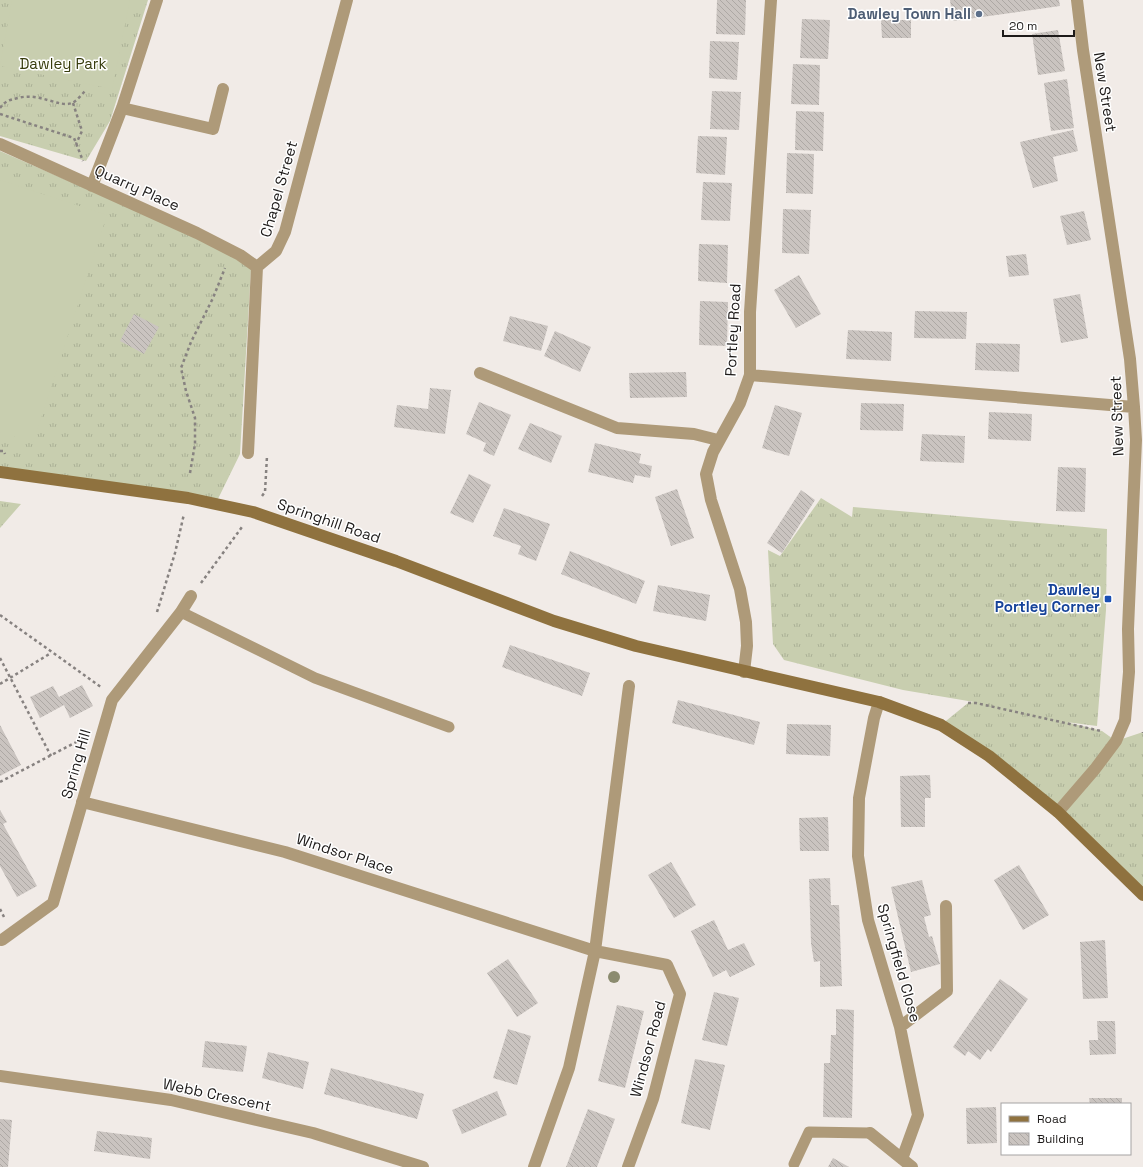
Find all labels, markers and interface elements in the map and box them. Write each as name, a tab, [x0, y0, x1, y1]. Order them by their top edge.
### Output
place label: Dawley Town Hall	[848, 4, 971, 23]
marker: Dawley Town Hall	[974, 9, 984, 19]
scale bar	[1003, 12, 1074, 38]
text: 20 m	[1009, 18, 1037, 34]
street label: New Street	[1090, 51, 1121, 133]
park label: Dawley Park	[19, 54, 107, 73]
street label: Chapel Street	[256, 138, 301, 239]
street label: Quarry Place	[92, 160, 183, 215]
street label: Portley Road	[721, 283, 744, 377]
street label: New Street	[1106, 375, 1127, 457]
street label: Springhill Road	[275, 494, 383, 547]
place label: Dawley Portley Corner	[995, 580, 1100, 616]
marker: Dawley Portley Corner	[1103, 594, 1113, 604]
street label: Spring Hill	[57, 727, 95, 801]
street label: Windsor Place	[294, 829, 396, 878]
street label: Springfield Close	[873, 901, 926, 1024]
street label: Windsor Road	[626, 999, 670, 1099]
street label: Webb Crescent	[161, 1074, 273, 1115]
legend	[1001, 1103, 1131, 1155]
text: Road	[1037, 1111, 1066, 1127]
text: Building	[1037, 1131, 1084, 1147]

